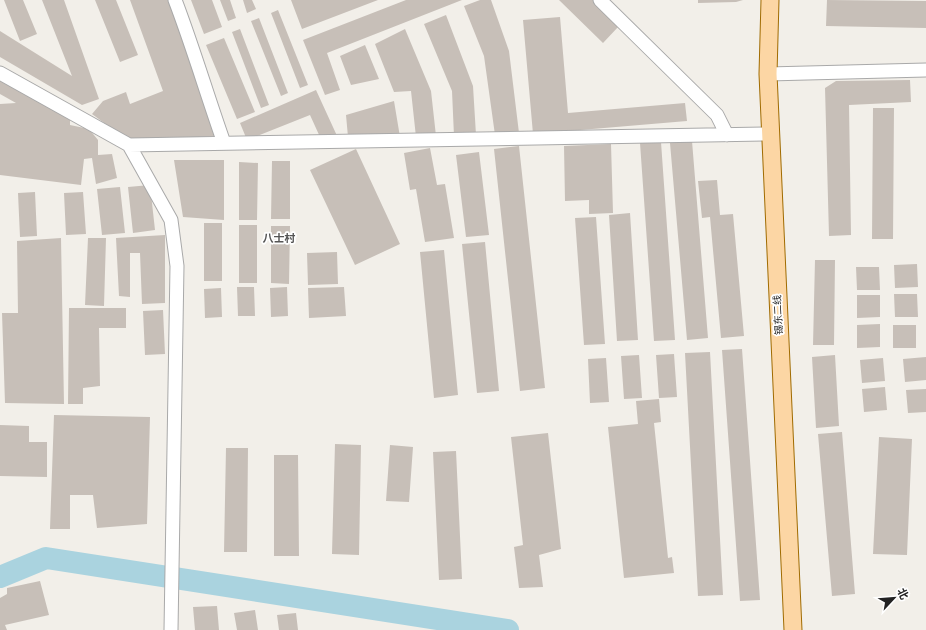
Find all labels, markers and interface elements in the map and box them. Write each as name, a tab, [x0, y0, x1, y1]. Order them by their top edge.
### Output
district label: 八士村	[263, 231, 296, 245]
street label: 锡东二线	[770, 295, 786, 335]
north arrow	[874, 578, 914, 618]
text: 北	[894, 586, 912, 602]

